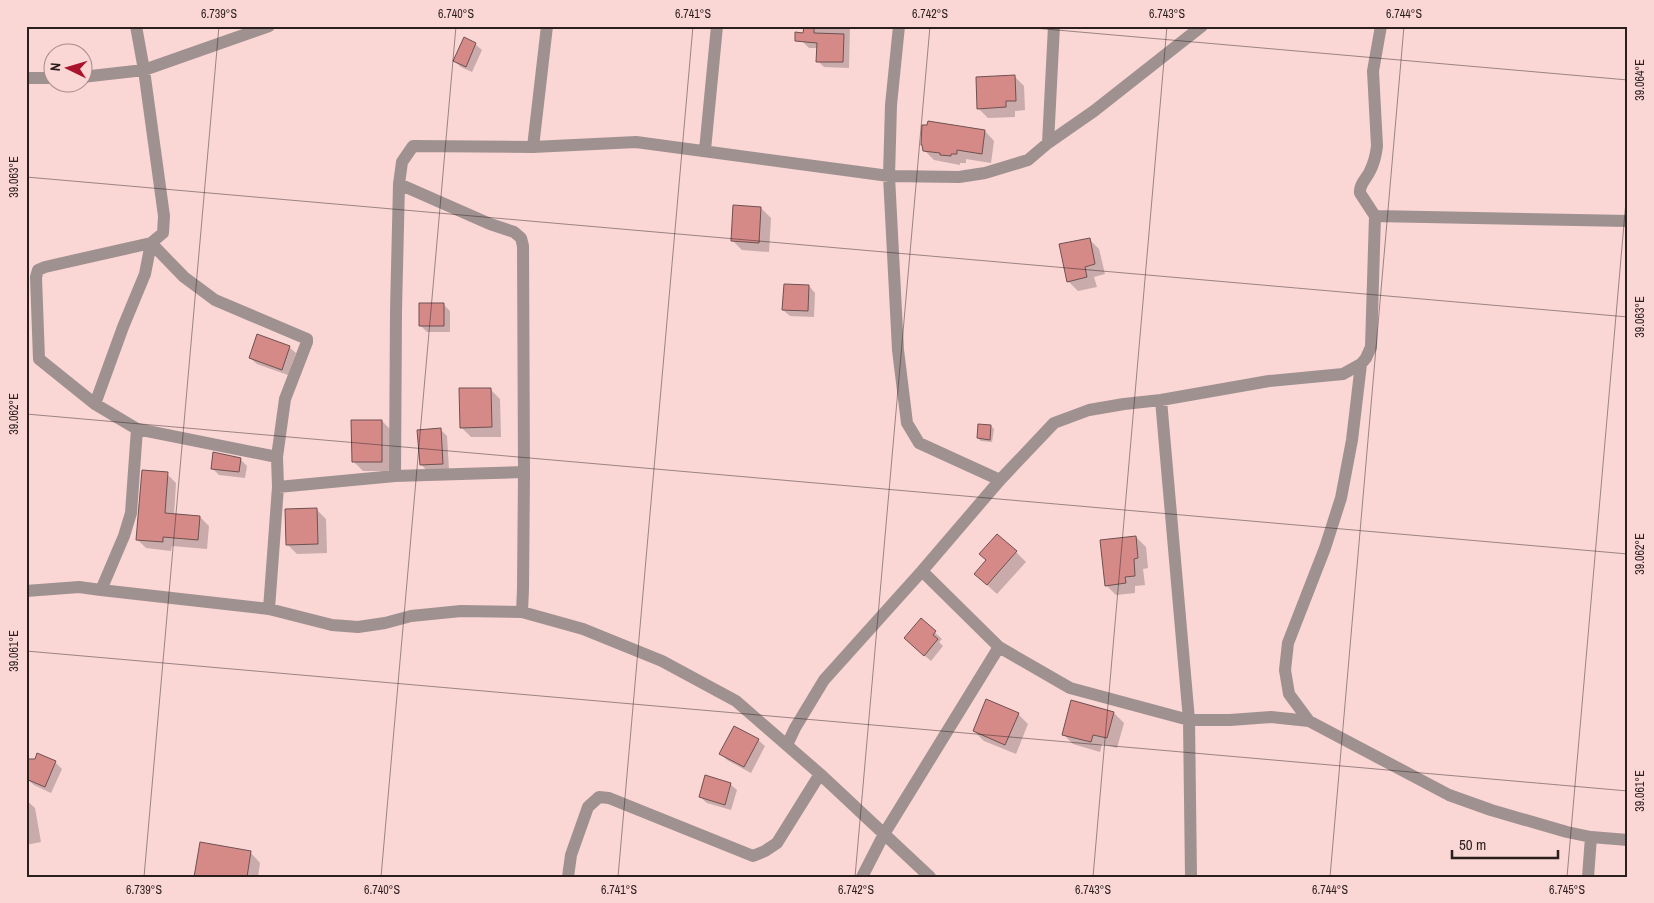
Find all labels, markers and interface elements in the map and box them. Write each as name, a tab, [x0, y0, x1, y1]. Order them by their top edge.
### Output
text: 6.739°S	[201, 6, 237, 22]
text: 6.740°S	[438, 6, 474, 22]
text: 6.741°S	[675, 6, 711, 22]
text: 6.742°S	[912, 6, 948, 22]
text: 6.743°S	[1149, 6, 1185, 22]
text: 6.744°S	[1386, 6, 1422, 22]
north arrow	[42, 42, 92, 92]
text: 39.064°E	[1632, 59, 1648, 101]
text: N	[46, 62, 64, 72]
text: 39.063°E	[6, 156, 22, 198]
text: 39.063°E	[1632, 296, 1648, 338]
text: 39.062°E	[6, 393, 22, 435]
text: 39.062°E	[1632, 533, 1648, 575]
text: 39.061°E	[6, 630, 22, 672]
text: 39.061°E	[1632, 770, 1648, 812]
scale bar	[1452, 828, 1558, 860]
text: 50 m	[1459, 834, 1486, 855]
text: 6.739°S	[126, 882, 162, 898]
text: 6.740°S	[364, 882, 400, 898]
text: 6.741°S	[601, 882, 637, 898]
text: 6.742°S	[838, 882, 874, 898]
text: 6.743°S	[1075, 882, 1111, 898]
text: 6.744°S	[1312, 882, 1348, 898]
text: 6.745°S	[1549, 882, 1585, 898]

